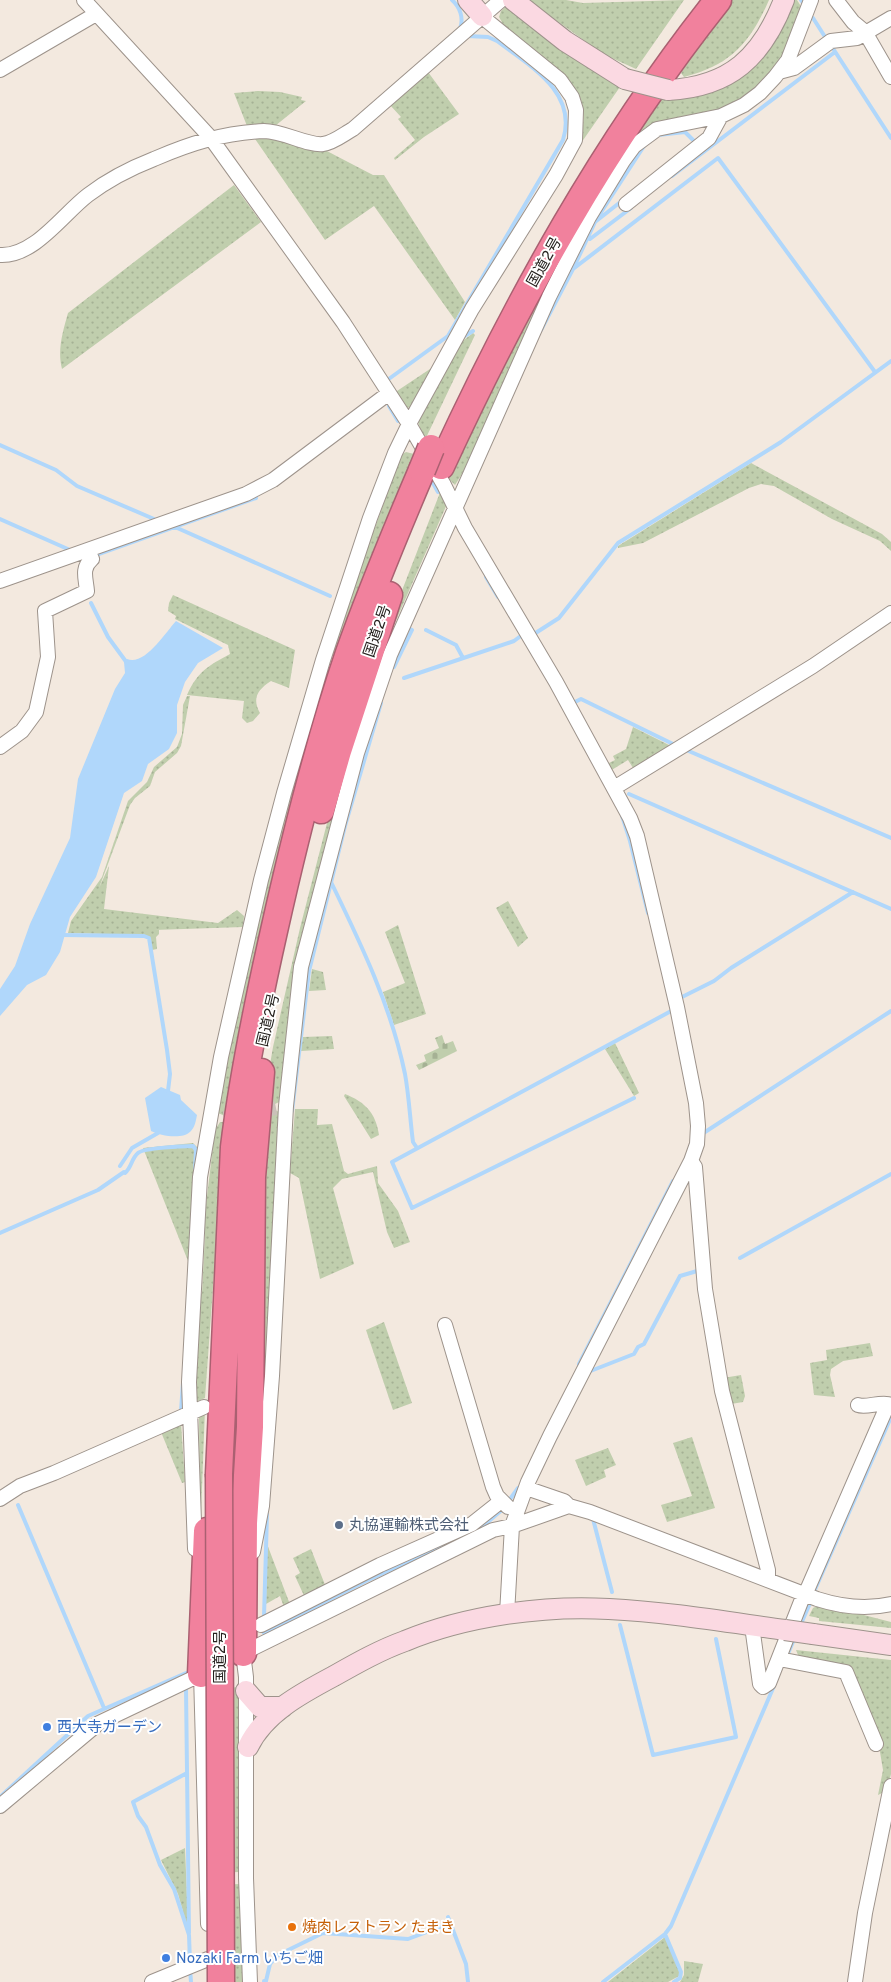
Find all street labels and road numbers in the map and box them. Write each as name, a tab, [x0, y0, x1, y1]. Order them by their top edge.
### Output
street label: 国道2号	[524, 234, 567, 291]
street label: 国道2号	[361, 603, 396, 660]
street label: 国道2号	[254, 992, 285, 1049]
street label: 国道2号	[212, 1630, 231, 1684]

